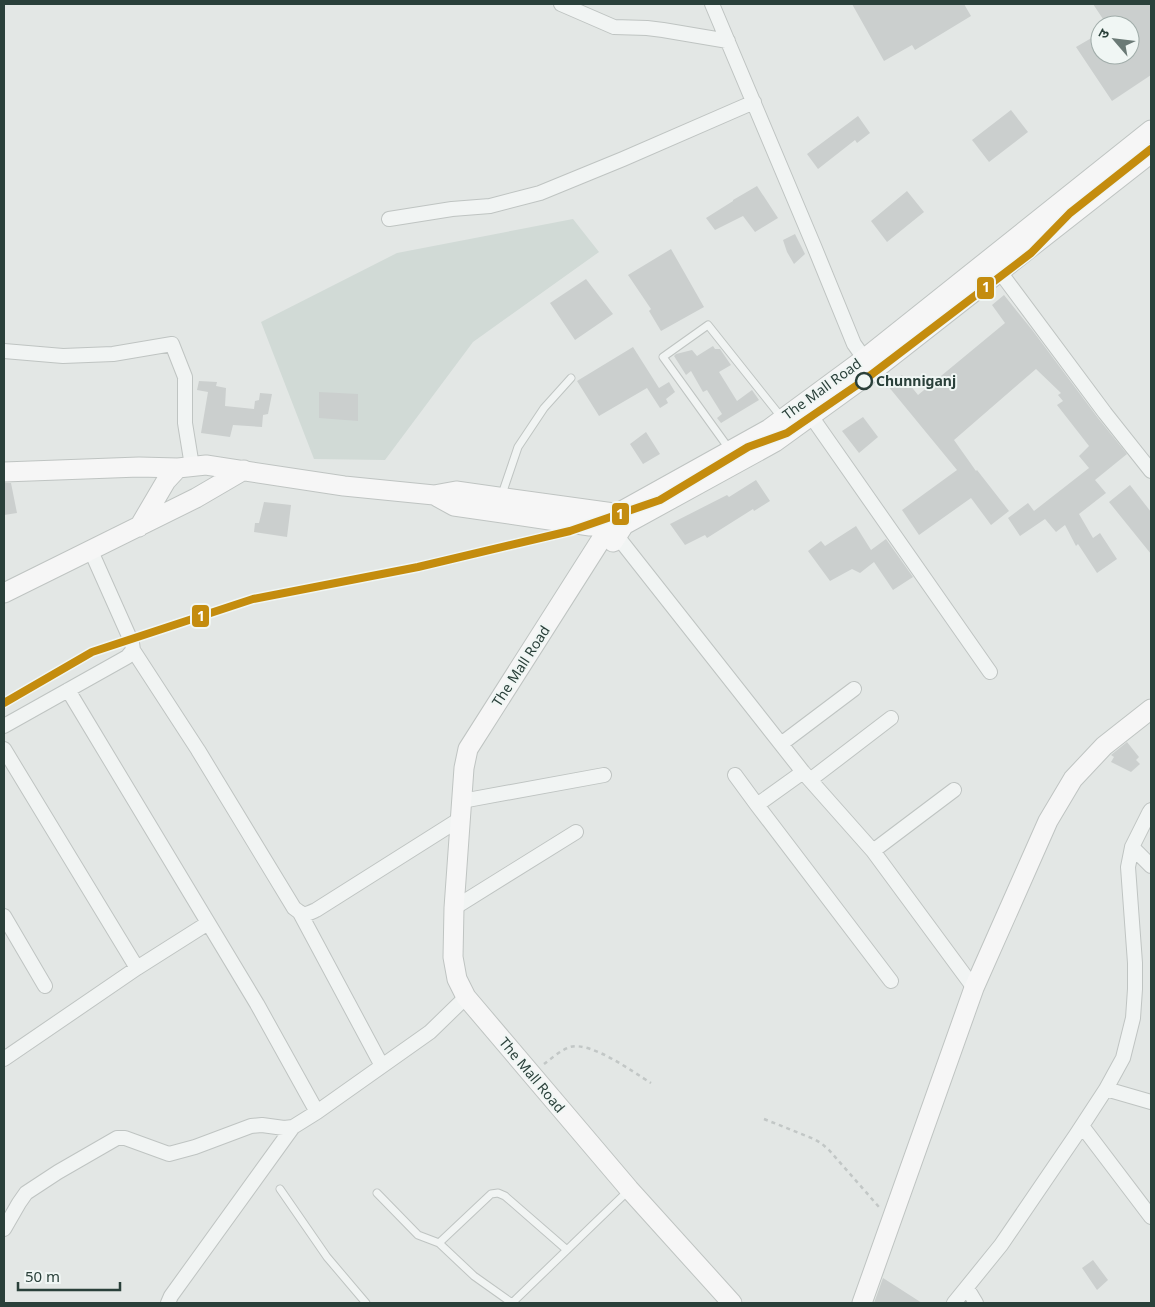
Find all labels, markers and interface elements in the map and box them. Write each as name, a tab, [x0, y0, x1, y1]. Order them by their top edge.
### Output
north arrow	[1090, 15, 1140, 65]
text: उ	[1093, 25, 1114, 42]
line badge: 1	[976, 276, 995, 300]
text: 1	[982, 277, 990, 296]
street label: The Mall Road	[778, 354, 865, 424]
place label: Chunniganj	[876, 371, 956, 390]
marker: Chunniganj	[855, 372, 873, 390]
line badge: 1	[611, 502, 630, 526]
text: 1	[616, 504, 624, 523]
line badge: 1	[191, 604, 210, 628]
text: 1	[197, 606, 205, 625]
street label: The Mall Road	[487, 622, 554, 710]
street label: The Mall Road	[495, 1033, 570, 1116]
scale bar	[18, 1260, 120, 1292]
text: 50 m	[25, 1266, 60, 1286]

